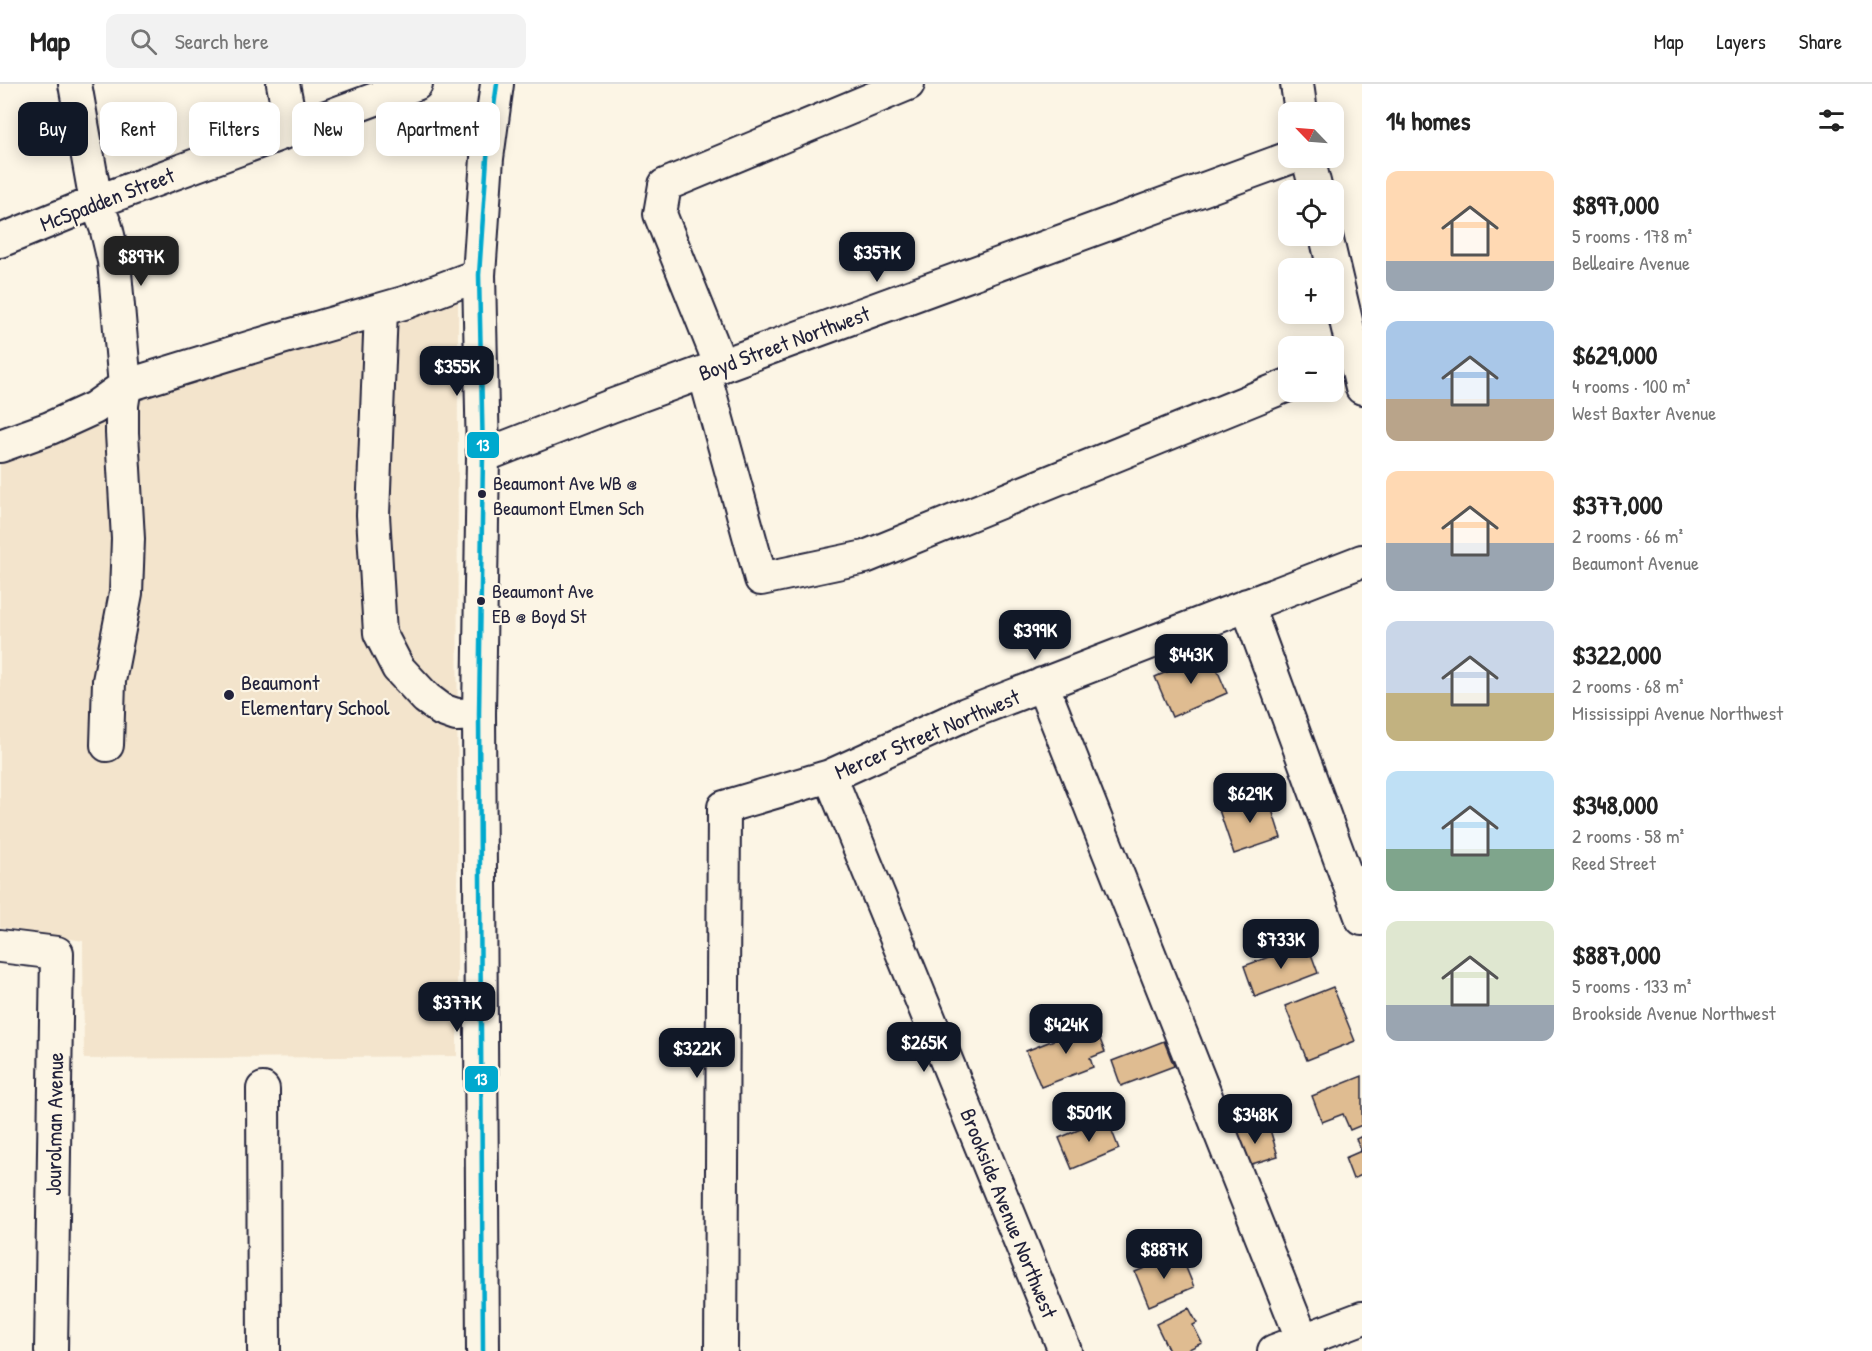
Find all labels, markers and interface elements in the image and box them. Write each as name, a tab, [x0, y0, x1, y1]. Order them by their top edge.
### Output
search box	[106, 14, 526, 68]
text: Map	[30, 22, 70, 60]
icon: search	[127, 25, 160, 58]
text: Search here	[175, 26, 269, 56]
text: Map	[1654, 27, 1683, 56]
text: Layers	[1716, 27, 1766, 56]
text: Share	[1799, 27, 1842, 56]
chip: Buy	[18, 102, 88, 156]
chip: Rent	[100, 102, 177, 156]
chip: Filters	[189, 102, 280, 156]
chip: New	[292, 102, 364, 156]
chip: Apartment	[376, 102, 500, 156]
north arrow	[1278, 102, 1344, 168]
map controls	[1278, 102, 1344, 402]
text: 14 homes	[1386, 103, 1471, 138]
icon: filters	[1815, 104, 1848, 137]
street label: McSpadden Street	[35, 159, 179, 238]
button: locate	[1278, 180, 1344, 246]
text: $897,000	[1572, 187, 1659, 222]
icon: home	[1434, 195, 1506, 267]
text: 5 rooms · 178 m²	[1572, 222, 1692, 249]
pin: $357K	[835, 232, 919, 283]
pin: $897K	[99, 236, 183, 287]
text: $357K	[853, 238, 901, 265]
text: $897K	[118, 242, 164, 269]
text: Belleaire Avenue	[1572, 249, 1690, 276]
button: +	[1278, 258, 1344, 324]
street label: Boyd Street Northwest	[694, 298, 874, 388]
button: −	[1278, 336, 1344, 402]
text: $629,000	[1572, 337, 1657, 372]
icon: home	[1434, 345, 1506, 417]
pin: $355K	[415, 346, 499, 397]
text: $355K	[434, 352, 480, 379]
text: 4 rooms · 100 m²	[1572, 372, 1690, 399]
text: West Baxter Avenue	[1572, 399, 1716, 426]
line badge: 13	[466, 431, 500, 459]
text: 13	[477, 434, 489, 456]
place label: Beaumont Ave WB @ Beaumont Elmen Sch	[493, 469, 644, 521]
text: $377,000	[1572, 487, 1663, 522]
marker: Beaumont Ave WB @ Beaumont Elmen Sch	[476, 488, 488, 500]
icon: home	[1434, 495, 1506, 567]
text: 2 rooms · 66 m²	[1572, 522, 1683, 549]
text: Beaumont Avenue	[1572, 549, 1699, 576]
place label: Beaumont Ave EB @ Boyd St	[492, 577, 594, 629]
marker: Beaumont Ave EB @ Boyd St	[475, 595, 487, 607]
pin: $399K	[993, 610, 1077, 661]
text: $399K	[1013, 616, 1057, 643]
pin: $443K	[1149, 634, 1233, 685]
text: $322,000	[1572, 637, 1661, 672]
text: $443K	[1169, 640, 1213, 667]
icon: home	[1434, 645, 1506, 717]
place label: Beaumont Elementary School	[241, 667, 390, 722]
text: 2 rooms · 68 m²	[1572, 672, 1684, 699]
street label: Mercer Street Northwest	[830, 681, 1024, 787]
marker: Beaumont Elementary School	[222, 688, 236, 702]
text: Mississippi Avenue Northwest	[1572, 699, 1783, 726]
pin: $629K	[1208, 773, 1292, 824]
text: $629K	[1227, 779, 1273, 806]
text: $348,000	[1572, 787, 1658, 822]
icon: home	[1434, 795, 1506, 867]
text: 2 rooms · 58 m²	[1572, 822, 1684, 849]
text: Reed Street	[1572, 849, 1656, 876]
pin: $733K	[1239, 919, 1323, 970]
text: $733K	[1257, 925, 1305, 952]
text: $887,000	[1572, 937, 1661, 972]
icon: home	[1434, 945, 1506, 1017]
text: 5 rooms · 133 m²	[1572, 972, 1691, 999]
pin: $377K	[415, 982, 499, 1033]
text: $377K	[432, 988, 482, 1015]
text: Brookside Avenue Northwest	[1572, 999, 1776, 1026]
pin: $424K	[1024, 1004, 1108, 1055]
text: $424K	[1044, 1010, 1088, 1037]
pin: $265K	[882, 1022, 966, 1073]
pin: $322K	[655, 1028, 739, 1079]
text: $265K	[901, 1028, 947, 1055]
text: $322K	[673, 1034, 721, 1061]
street label: Jourolman Avenue	[38, 1052, 70, 1196]
line badge: 13	[464, 1065, 499, 1093]
text: 13	[475, 1068, 487, 1090]
pin: $501K	[1047, 1092, 1131, 1143]
pin: $348K	[1213, 1094, 1297, 1145]
text: $501K	[1066, 1098, 1112, 1125]
text: $348K	[1232, 1100, 1278, 1127]
street label: Brookside Avenue Northwest	[953, 1104, 1065, 1323]
pin: $887K	[1122, 1229, 1206, 1280]
text: $887K	[1140, 1235, 1188, 1262]

